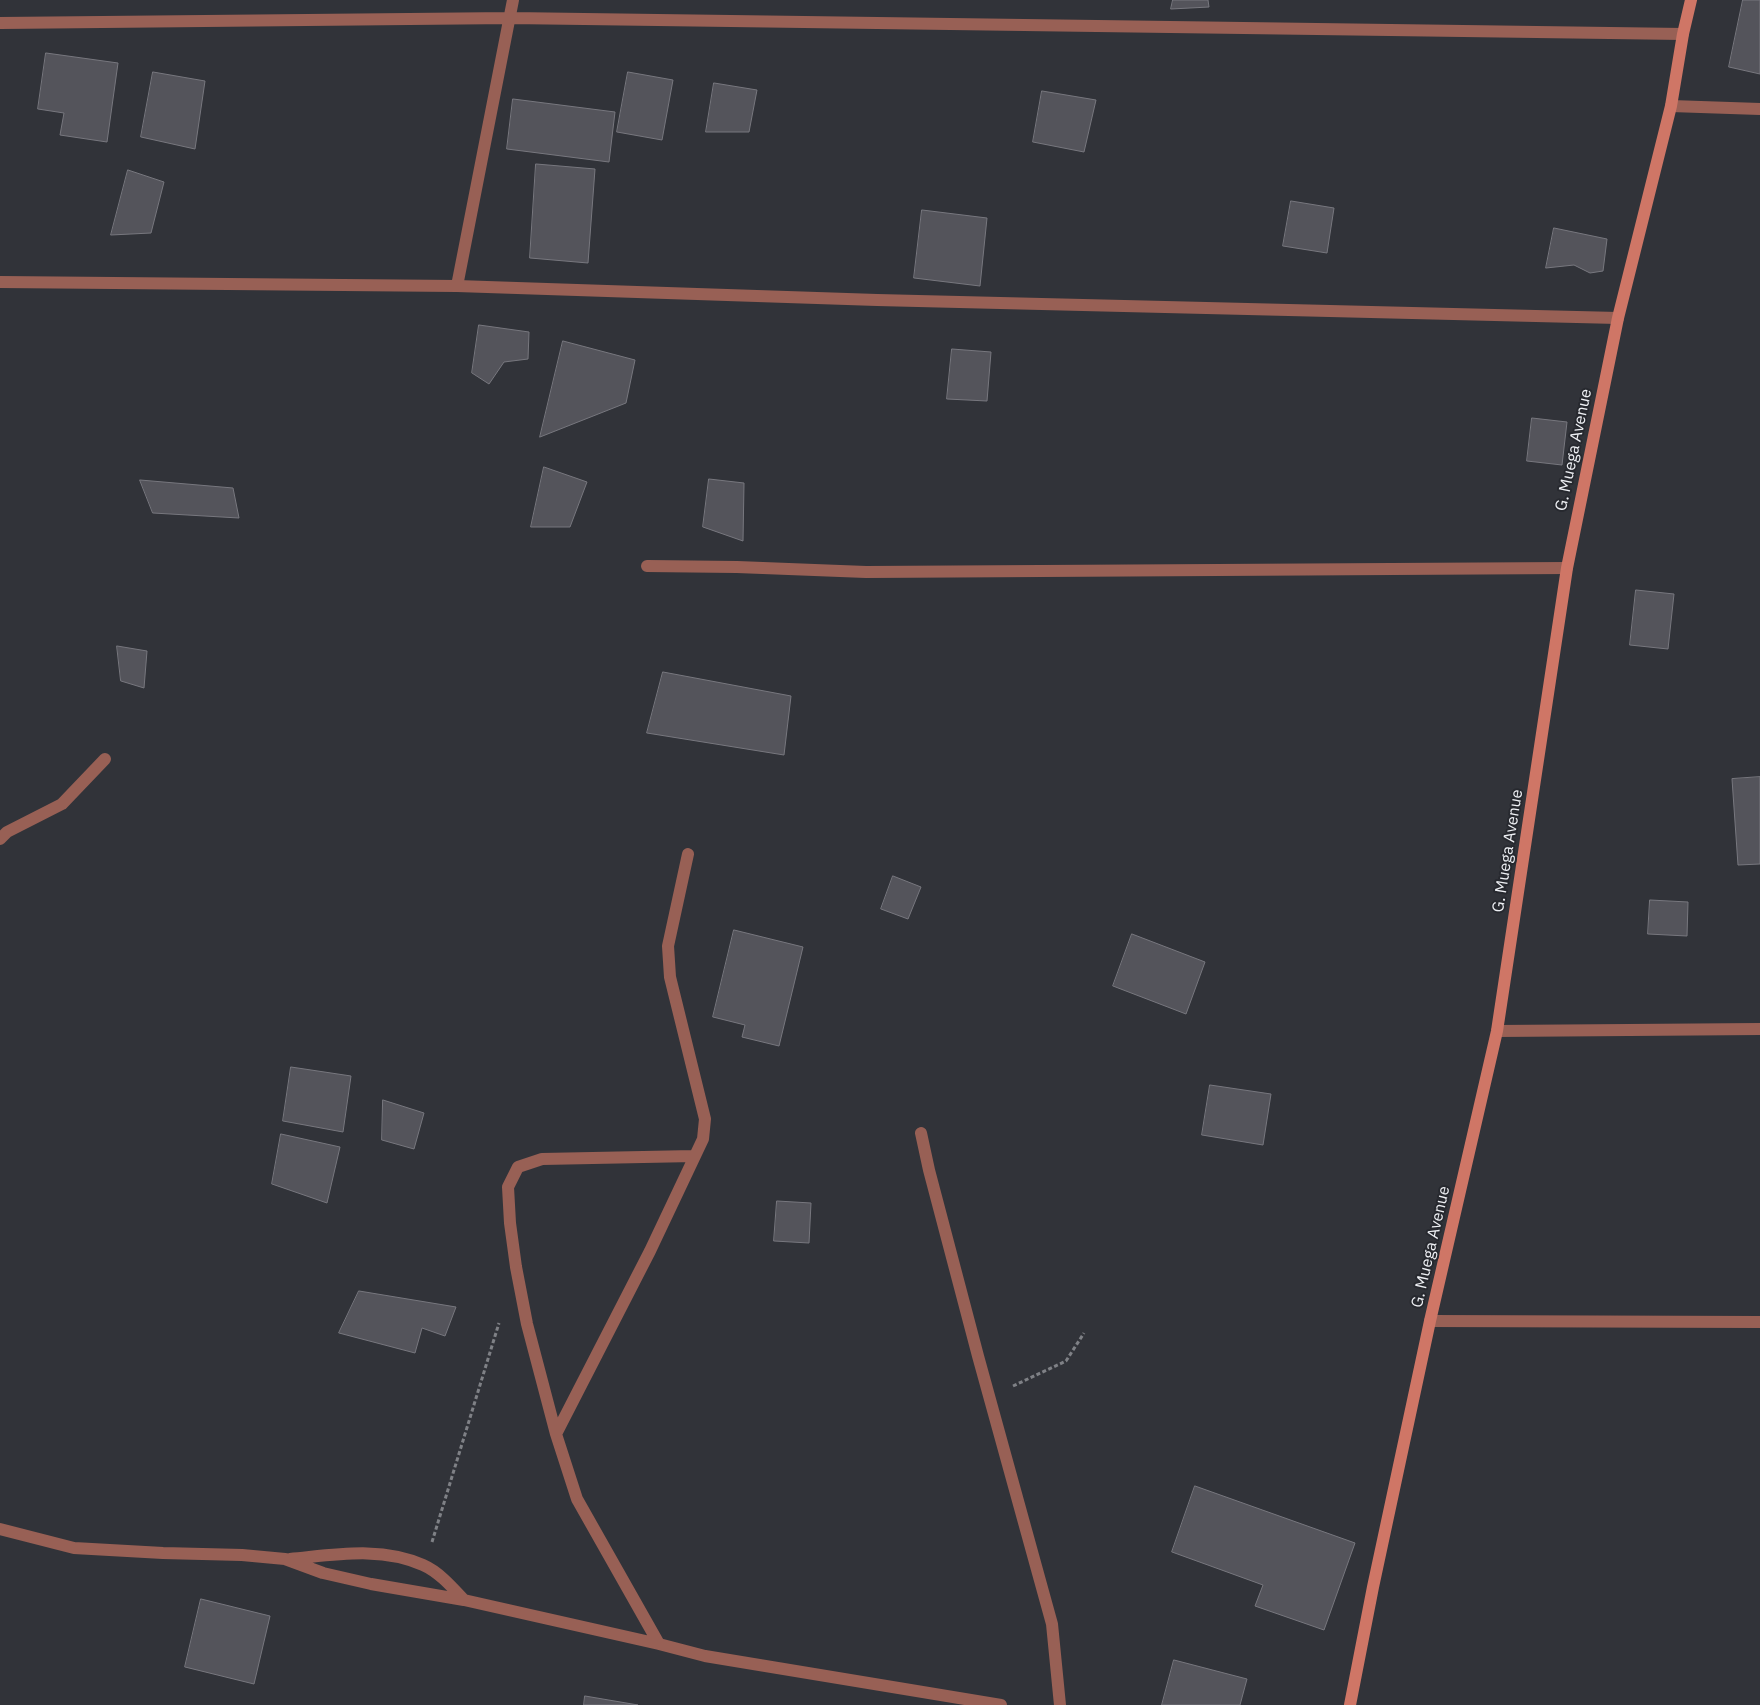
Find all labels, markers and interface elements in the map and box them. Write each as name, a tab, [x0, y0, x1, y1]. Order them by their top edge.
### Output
street label: G. Muega Avenue	[1552, 387, 1596, 513]
street label: G. Muega Avenue	[1489, 788, 1527, 914]
street label: G. Muega Avenue	[1408, 1184, 1454, 1310]

